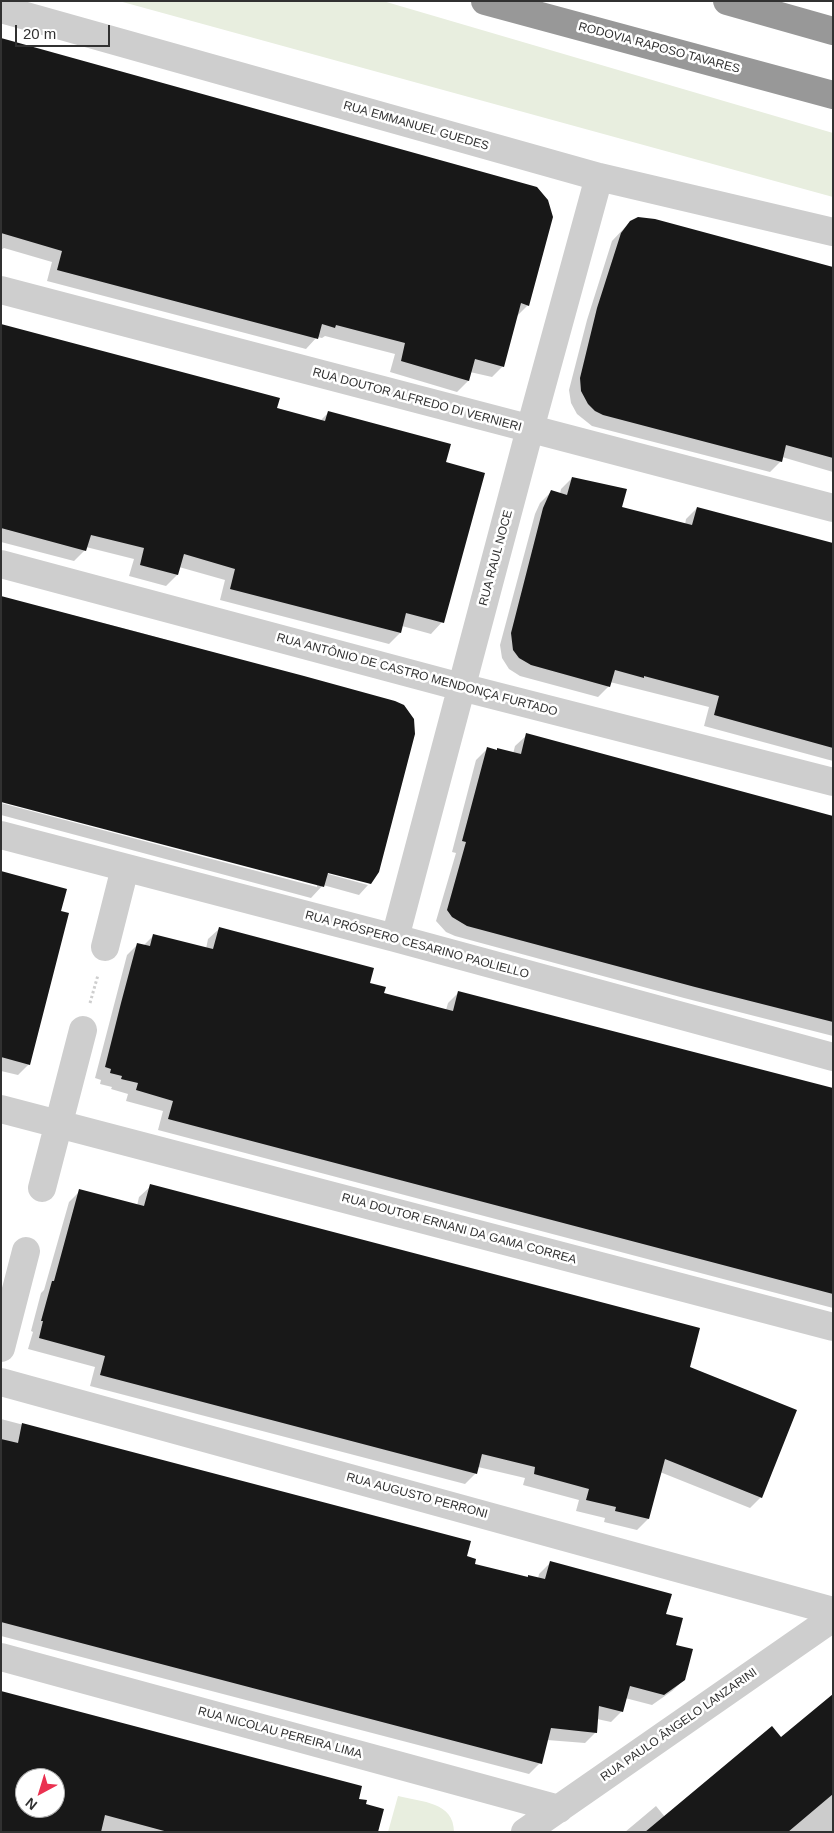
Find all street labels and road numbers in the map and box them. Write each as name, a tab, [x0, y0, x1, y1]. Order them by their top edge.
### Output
street label: RODOVIA RAPOSO TAVARES	[577, 19, 741, 77]
street label: RUA EMMANUEL GUEDES	[342, 98, 490, 154]
street label: RUA DOUTOR ALFREDO DI VERNIERI	[311, 365, 523, 435]
street label: RUA RAUL NOCE	[476, 508, 516, 608]
street label: RUA ANTÔNIO DE CASTRO MENDONÇA FURTADO	[275, 630, 559, 720]
street label: RUA PRÓSPERO CESARINO PAOLIELLO	[303, 908, 531, 982]
street label: RUA DOUTOR ERNANI DA GAMA CORREA	[340, 1191, 578, 1267]
street label: RUA AUGUSTO PERRONI	[345, 1470, 489, 1522]
street label: RUA PAULO ÂNGELO LANZARINI	[598, 1665, 760, 1785]
street label: RUA NICOLAU PEREIRA LIMA	[196, 1704, 364, 1762]

